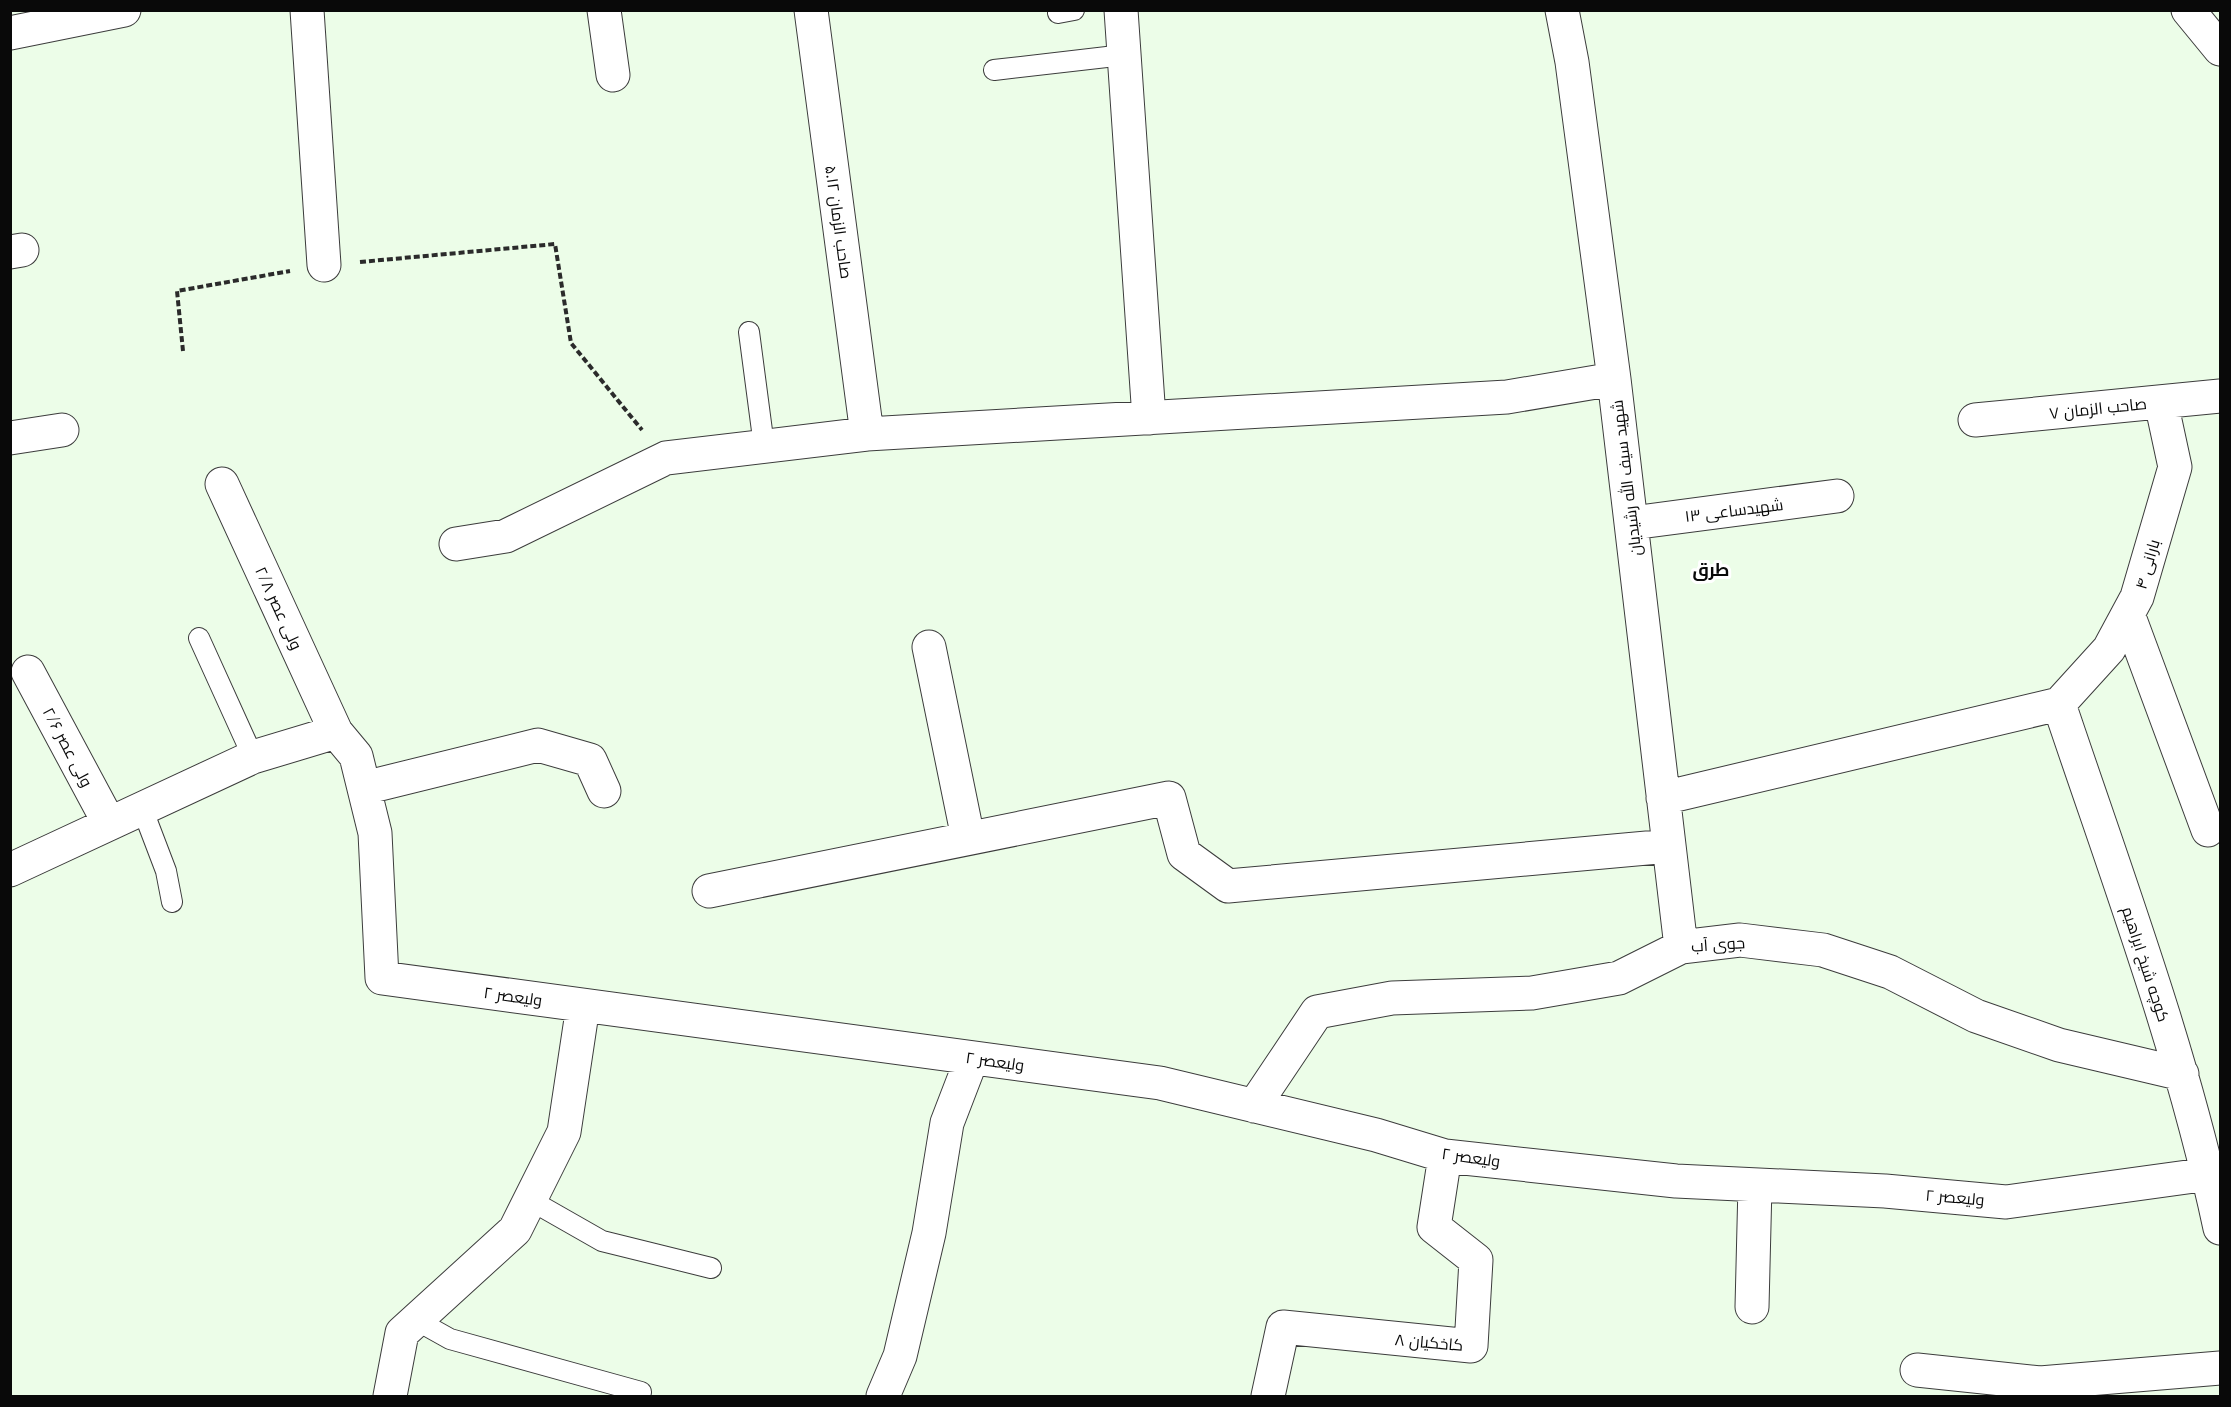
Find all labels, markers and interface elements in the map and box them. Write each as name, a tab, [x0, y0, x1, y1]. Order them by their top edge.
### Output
street label: صاحب الزمان ۵.۱۲	[820, 164, 857, 280]
street label: صاحب الزمان ۷	[2048, 393, 2148, 424]
street label: شهید سیف الله رشیدیان	[1606, 399, 1646, 557]
street label: شهیدساعی ۱۳	[1684, 494, 1784, 527]
street label: بارانی ۴	[2130, 537, 2165, 592]
district label: طرق	[1692, 559, 1730, 581]
street label: ولی عصر ۲/۸	[250, 563, 307, 653]
street label: ولی عصر ۲/۶	[38, 704, 97, 791]
street label: کوچه شیخ ابراهیم	[2116, 904, 2174, 1025]
street label: جوی آب	[1690, 932, 1746, 957]
street label: ولیعصر ۲	[482, 982, 544, 1010]
street label: ولیعصر ۲	[964, 1047, 1026, 1075]
street label: ولیعصر ۲	[1440, 1143, 1502, 1171]
street label: ولیعصر ۲	[1925, 1184, 1985, 1210]
street label: کاخکیان ۸	[1394, 1329, 1464, 1356]

